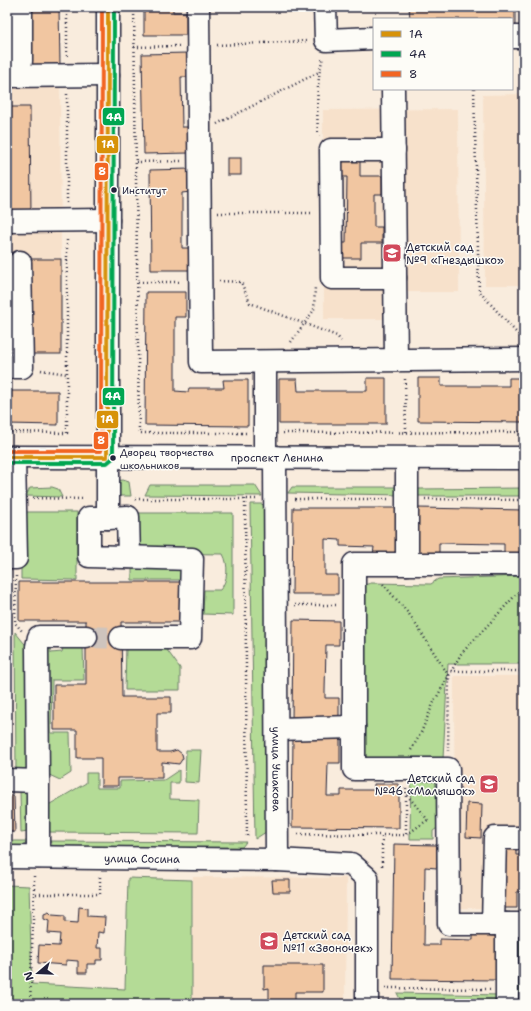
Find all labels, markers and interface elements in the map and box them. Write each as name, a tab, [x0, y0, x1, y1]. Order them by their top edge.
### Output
legend	[373, 18, 513, 90]
text: 1А	[409, 26, 423, 42]
text: 4А	[409, 46, 426, 62]
text: 8	[409, 66, 417, 82]
line badge: 4А	[102, 107, 125, 126]
text: 4А	[106, 110, 123, 125]
line badge: 1А	[96, 135, 119, 154]
text: 1А	[101, 137, 115, 152]
line badge: 8	[94, 162, 109, 181]
text: 8	[98, 164, 106, 179]
place label: Институт	[122, 184, 167, 197]
marker: Институт	[109, 185, 119, 195]
place label: Детский сад №9 «Гнездышко»	[406, 240, 504, 268]
school or university icon: Детский сад №9 «Гнездышко»	[381, 242, 403, 264]
line badge: 4А	[102, 387, 125, 406]
text: 4А	[105, 389, 122, 404]
line badge: 1А	[96, 410, 119, 429]
text: 1А	[100, 412, 114, 427]
line badge: 8	[93, 431, 109, 450]
text: 8	[97, 433, 105, 448]
place label: Дворец творчества школьников	[120, 446, 215, 472]
street label: проспект Ленина	[231, 450, 323, 466]
marker: Дворец творчества школьников	[108, 453, 118, 463]
street label: улица Ушакова	[268, 726, 284, 812]
place label: Детский сад №46 «Малышок»	[375, 771, 475, 799]
school or university icon: Детский сад №46 «Малышок»	[478, 773, 500, 795]
street label: улица Сосина	[104, 851, 180, 867]
place label: Детский сад №11 «Звоночек»	[283, 928, 373, 956]
school or university icon: Детский сад №11 «Звоночек»	[258, 930, 280, 952]
north arrow	[18, 953, 58, 993]
text: N	[20, 969, 38, 983]

